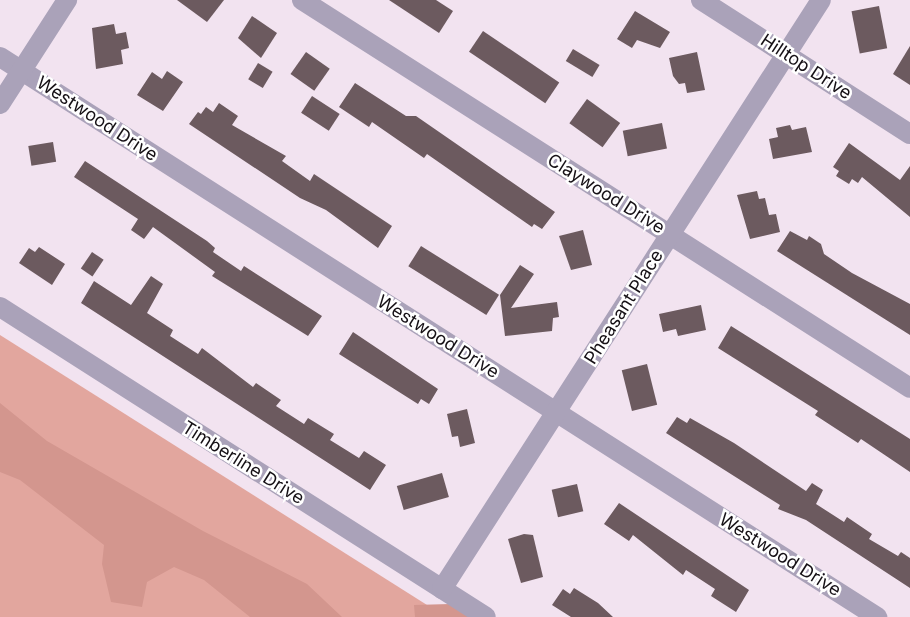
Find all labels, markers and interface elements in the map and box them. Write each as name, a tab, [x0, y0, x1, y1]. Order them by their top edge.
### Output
street label: Hilltop Drive	[757, 30, 855, 104]
street label: Westwood Drive	[33, 72, 161, 166]
street label: Claywood Drive	[543, 149, 669, 239]
street label: Pheasant Place	[580, 246, 668, 368]
street label: Westwood Drive	[373, 291, 503, 383]
street label: Timberline Drive	[178, 417, 308, 509]
street label: Westwood Drive	[715, 509, 845, 601]

